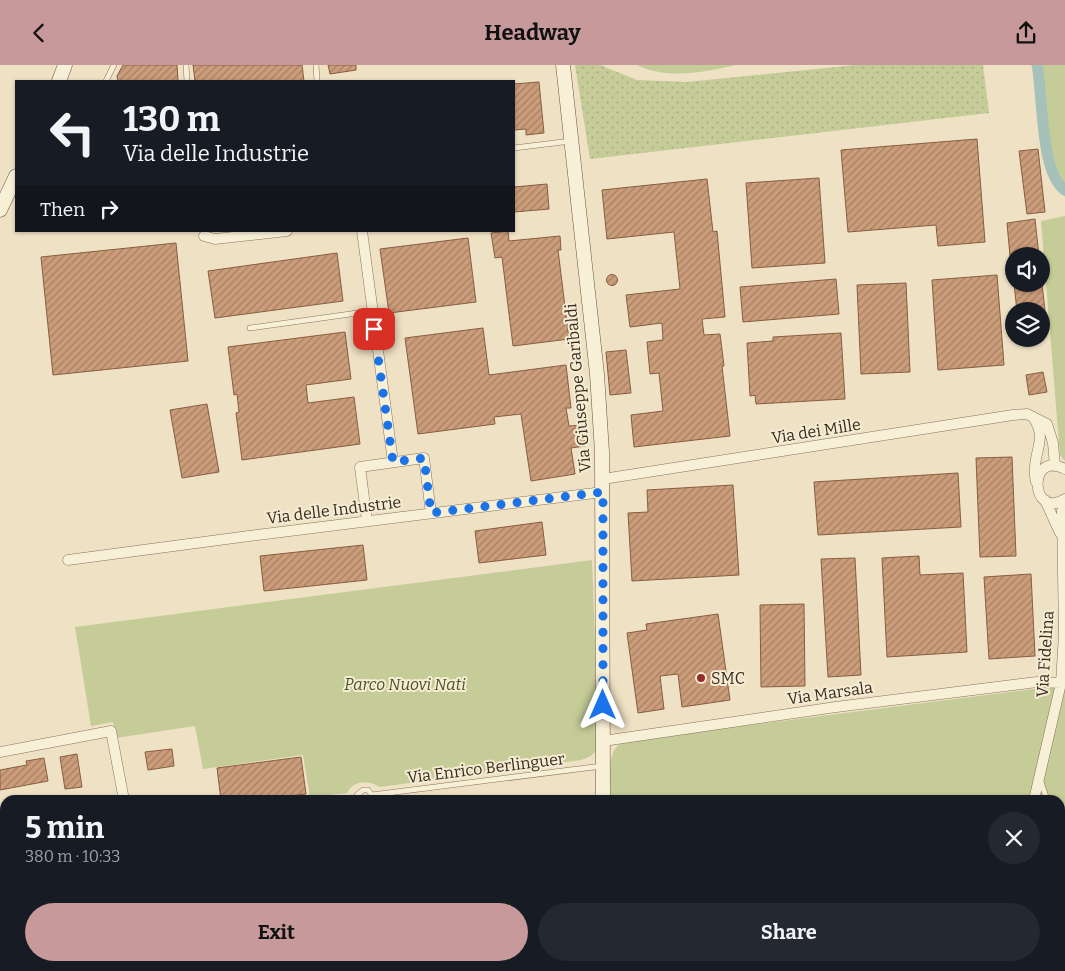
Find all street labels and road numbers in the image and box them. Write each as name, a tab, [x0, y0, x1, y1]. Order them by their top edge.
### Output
street label: Via Giuseppe Garibaldi	[561, 302, 595, 473]
street label: Via dei Mille	[770, 415, 862, 447]
street label: Via delle Industrie	[266, 492, 402, 528]
street label: Via Fidelina	[1032, 610, 1058, 698]
street label: Via Marsala	[786, 678, 874, 708]
street label: Via Enrico Berlinguer	[406, 749, 566, 787]

